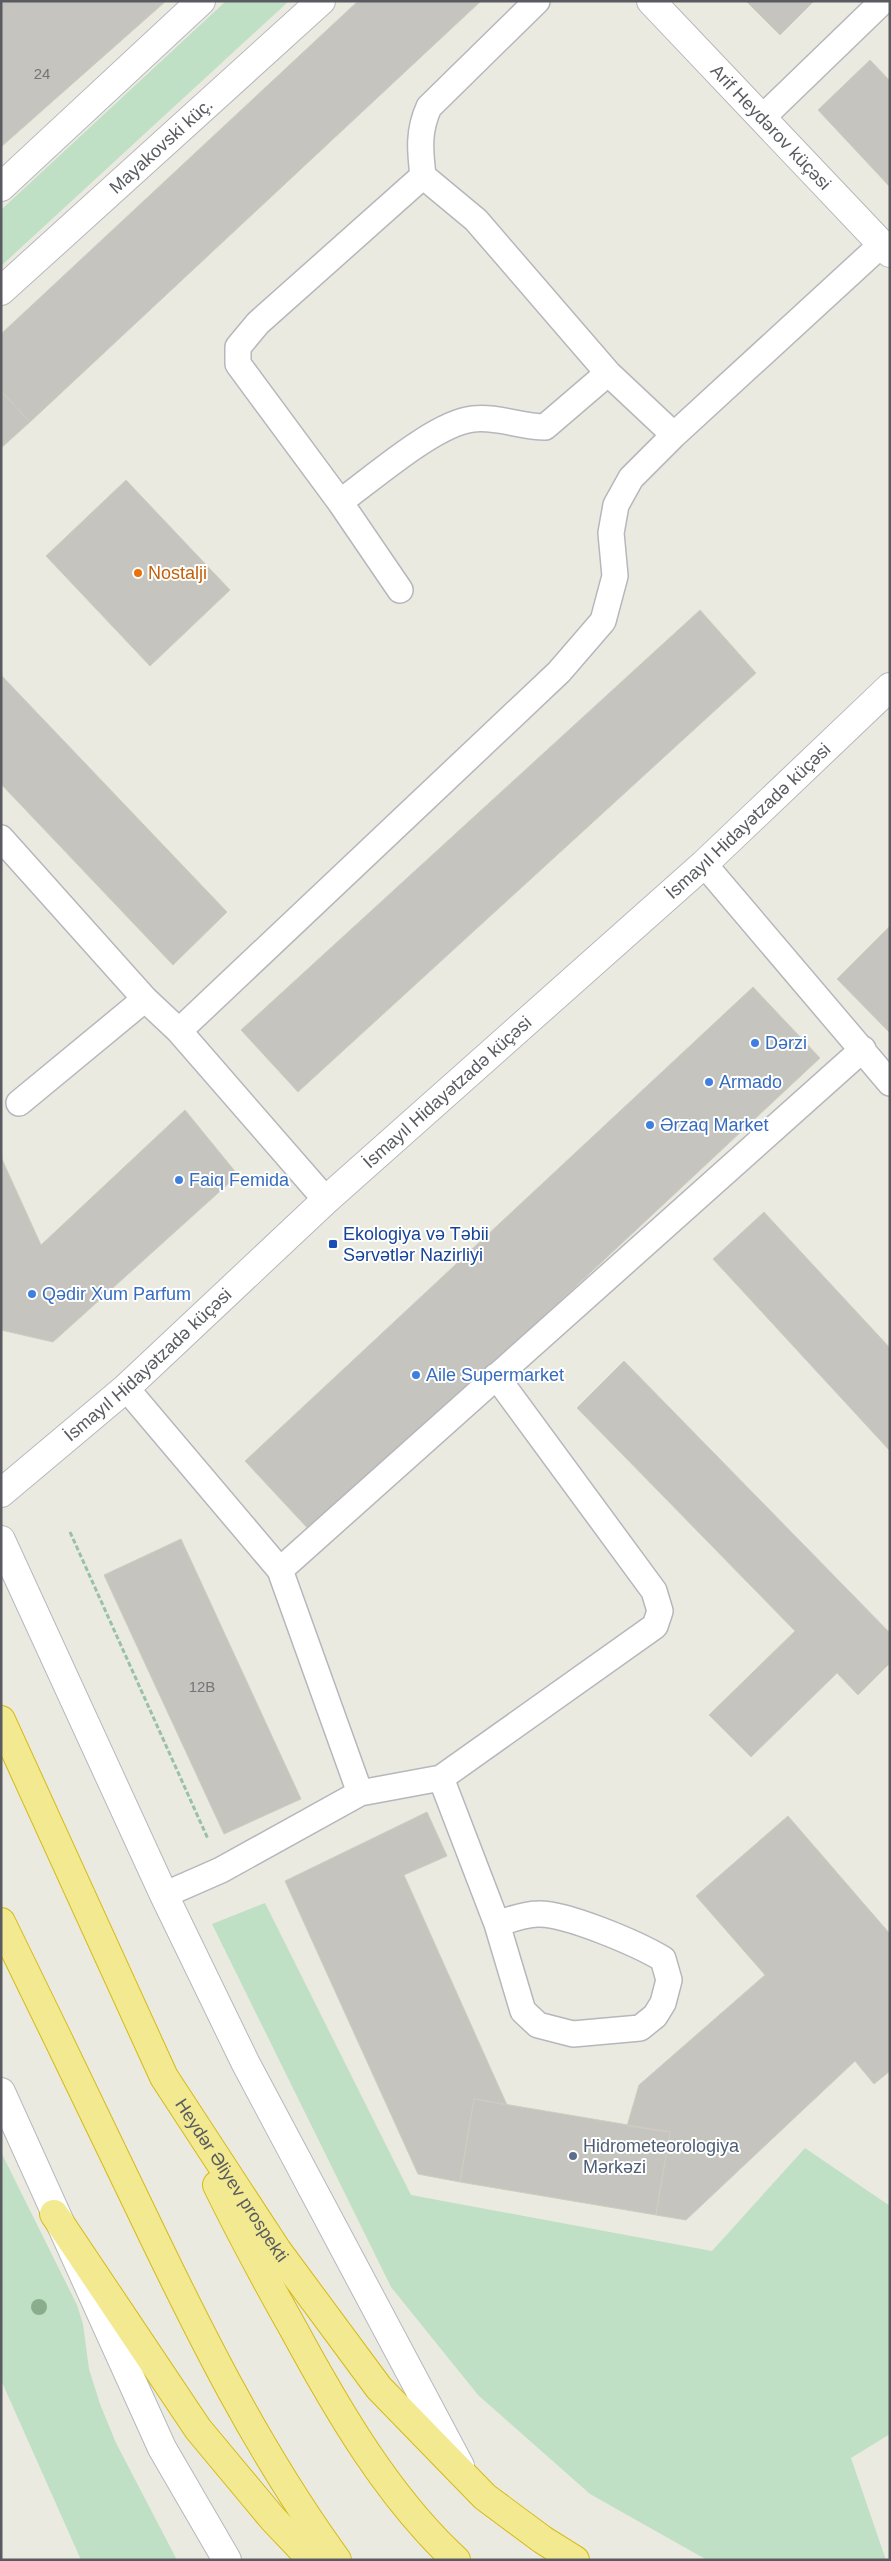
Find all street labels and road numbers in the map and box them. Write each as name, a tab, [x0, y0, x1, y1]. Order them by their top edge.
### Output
street label: Arif Heydərov küçəsi	[707, 60, 835, 194]
street label: Mayakovski küç.	[105, 94, 217, 198]
street label: İsmayıl Hidayətzadə küçəsi	[662, 739, 834, 903]
street label: İsmayıl Hidayətzadə küçəsi	[359, 1012, 535, 1172]
street label: İsmayıl Hidayətzadə küçəsi	[60, 1284, 235, 1445]
street label: Heydər Əliyev prospekti	[171, 2095, 292, 2266]

